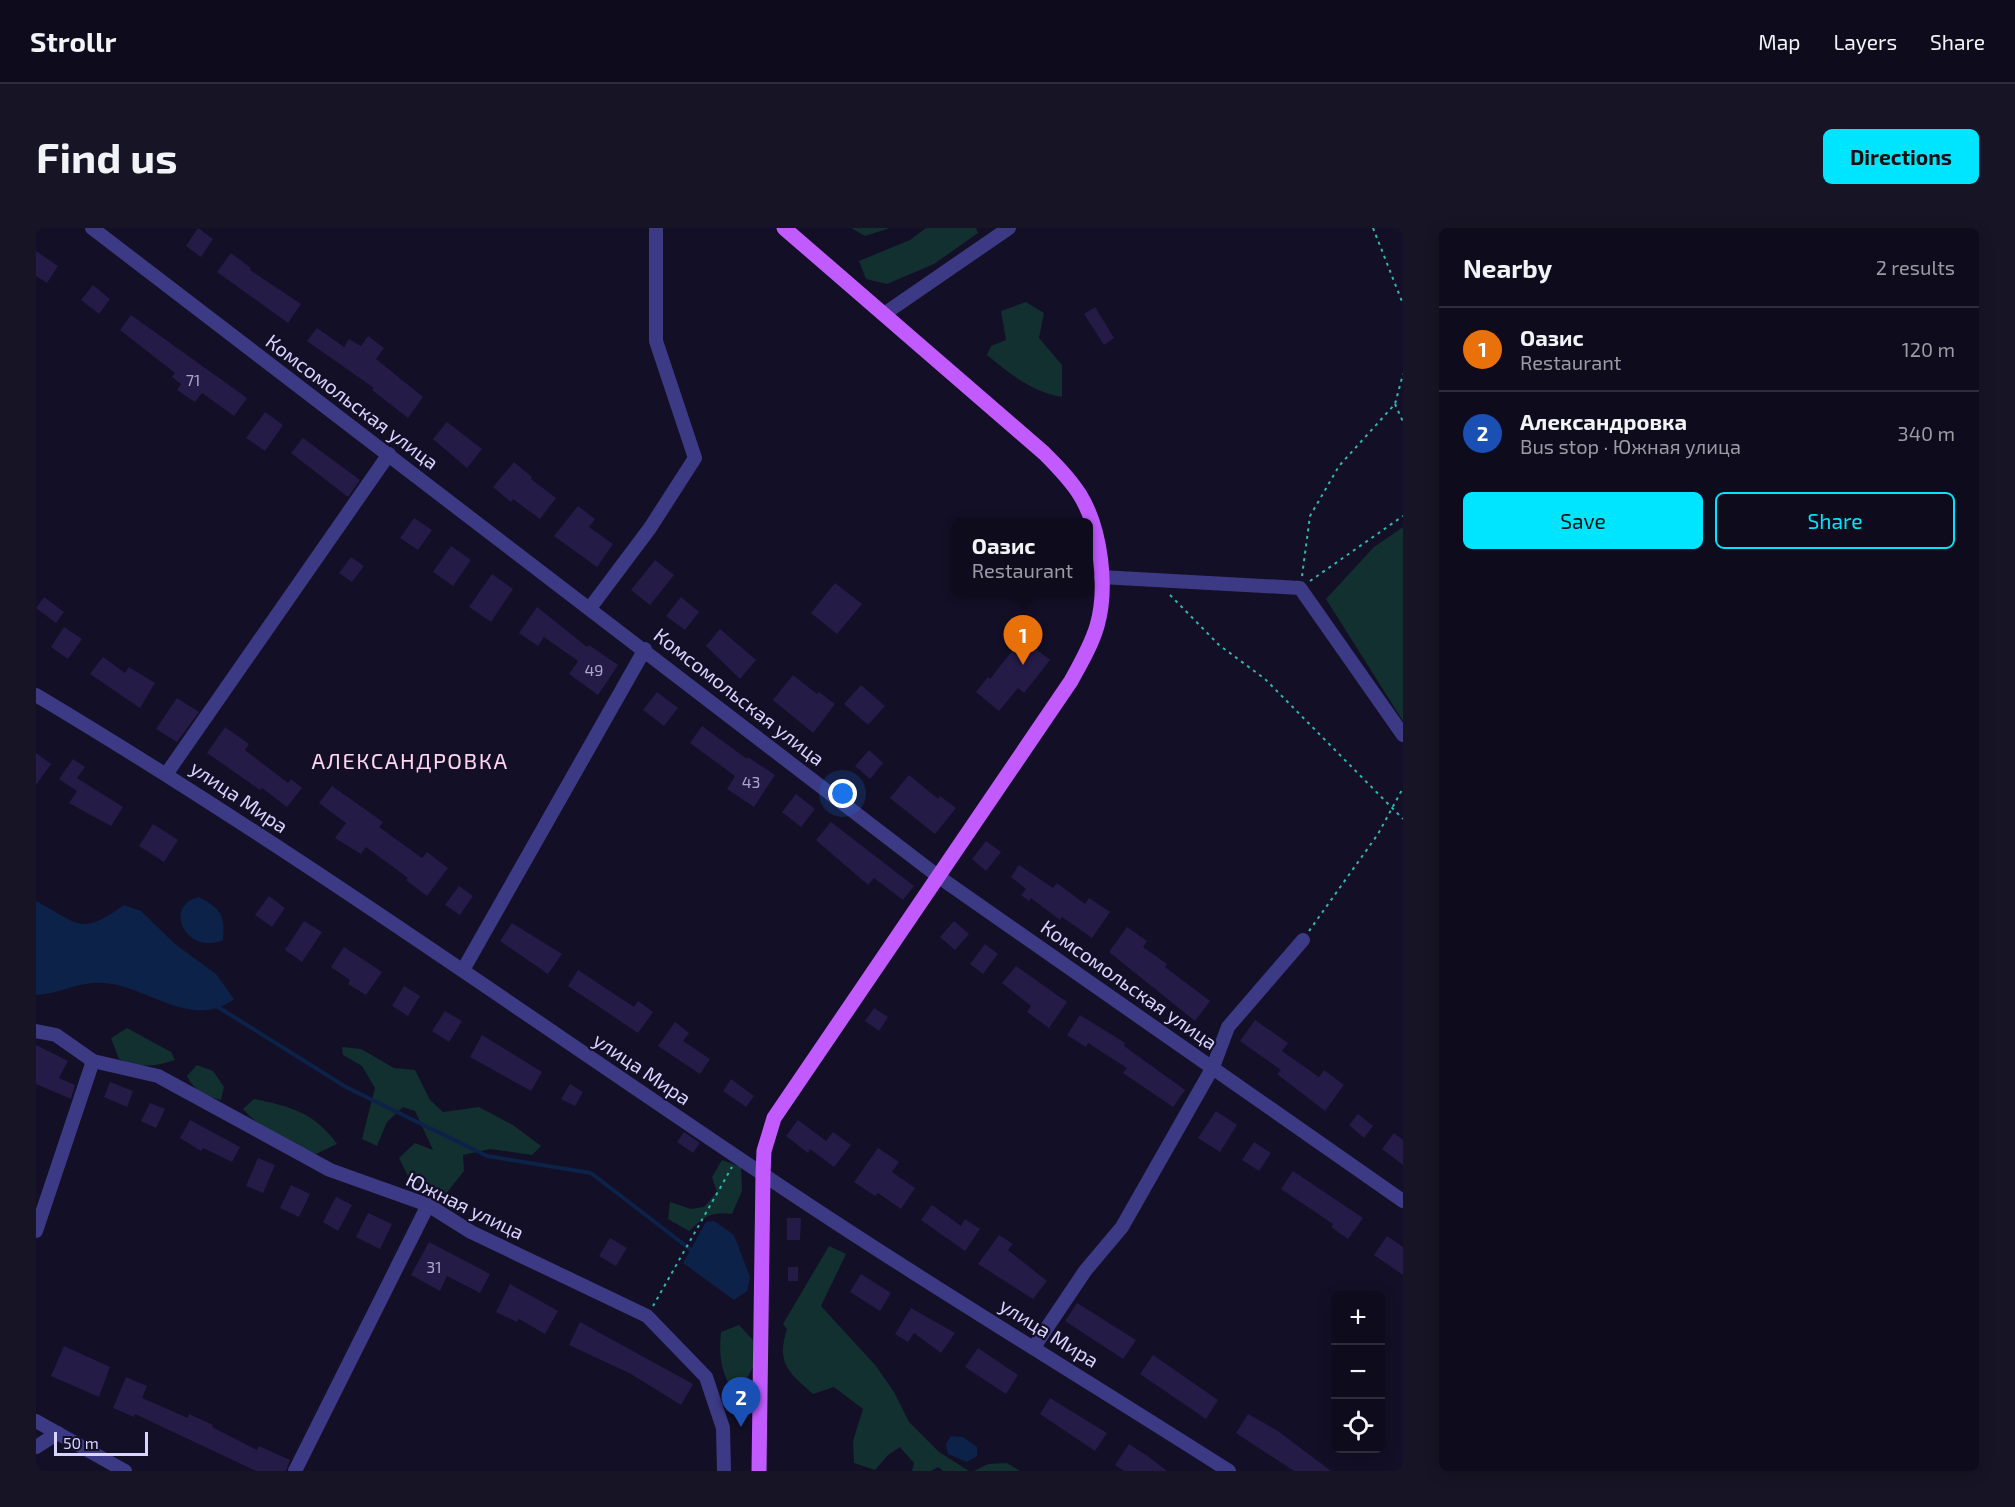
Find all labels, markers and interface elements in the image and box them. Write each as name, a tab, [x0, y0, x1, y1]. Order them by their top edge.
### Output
text: Strollr	[30, 24, 116, 58]
text: Map	[1758, 29, 1800, 54]
text: Layers	[1833, 29, 1897, 54]
text: Share	[1930, 29, 1985, 54]
button: Directions	[1823, 129, 1979, 184]
text: Find us	[36, 131, 178, 181]
text: Nearby	[1463, 252, 1552, 283]
text: 2 results	[1876, 255, 1955, 279]
text: Оазис	[1520, 324, 1584, 350]
street label: Комсомольская улица	[261, 328, 444, 475]
text: 1	[1478, 337, 1487, 361]
text: 120 m	[1902, 337, 1955, 361]
text: Restaurant	[1520, 350, 1621, 374]
house number: 71	[186, 370, 200, 389]
text: Александровка	[1520, 408, 1687, 434]
text: 2	[1477, 421, 1488, 445]
text: 340 m	[1898, 421, 1955, 445]
text: Bus stop · Южная улица	[1520, 434, 1741, 458]
button: Save	[1463, 492, 1703, 549]
button: Share	[1715, 492, 1955, 549]
popup	[952, 518, 1093, 596]
text: Оазис	[972, 532, 1036, 558]
text: Restaurant	[972, 558, 1073, 582]
pin: 1	[1004, 616, 1042, 665]
street label: Комсомольская улица	[649, 622, 830, 771]
house number: 49	[585, 660, 604, 679]
district label: АЛЕКСАНДРОВКА	[311, 747, 509, 773]
street label: улица Мира	[186, 755, 293, 838]
house number: 43	[742, 772, 760, 791]
your location	[828, 779, 857, 808]
street label: Комсомольская улица	[1036, 914, 1222, 1055]
street label: улица Мира	[589, 1027, 696, 1110]
street label: Южная улица	[402, 1166, 528, 1245]
house number: 31	[426, 1257, 442, 1276]
map controls	[1331, 1291, 1385, 1453]
button: +	[1331, 1291, 1385, 1345]
street label: улица Мира	[995, 1292, 1104, 1373]
button: −	[1331, 1345, 1385, 1399]
pin: 2	[722, 1378, 760, 1427]
button: locate	[1331, 1399, 1385, 1453]
scale bar	[54, 1429, 148, 1456]
text: 50 m	[63, 1433, 99, 1452]

